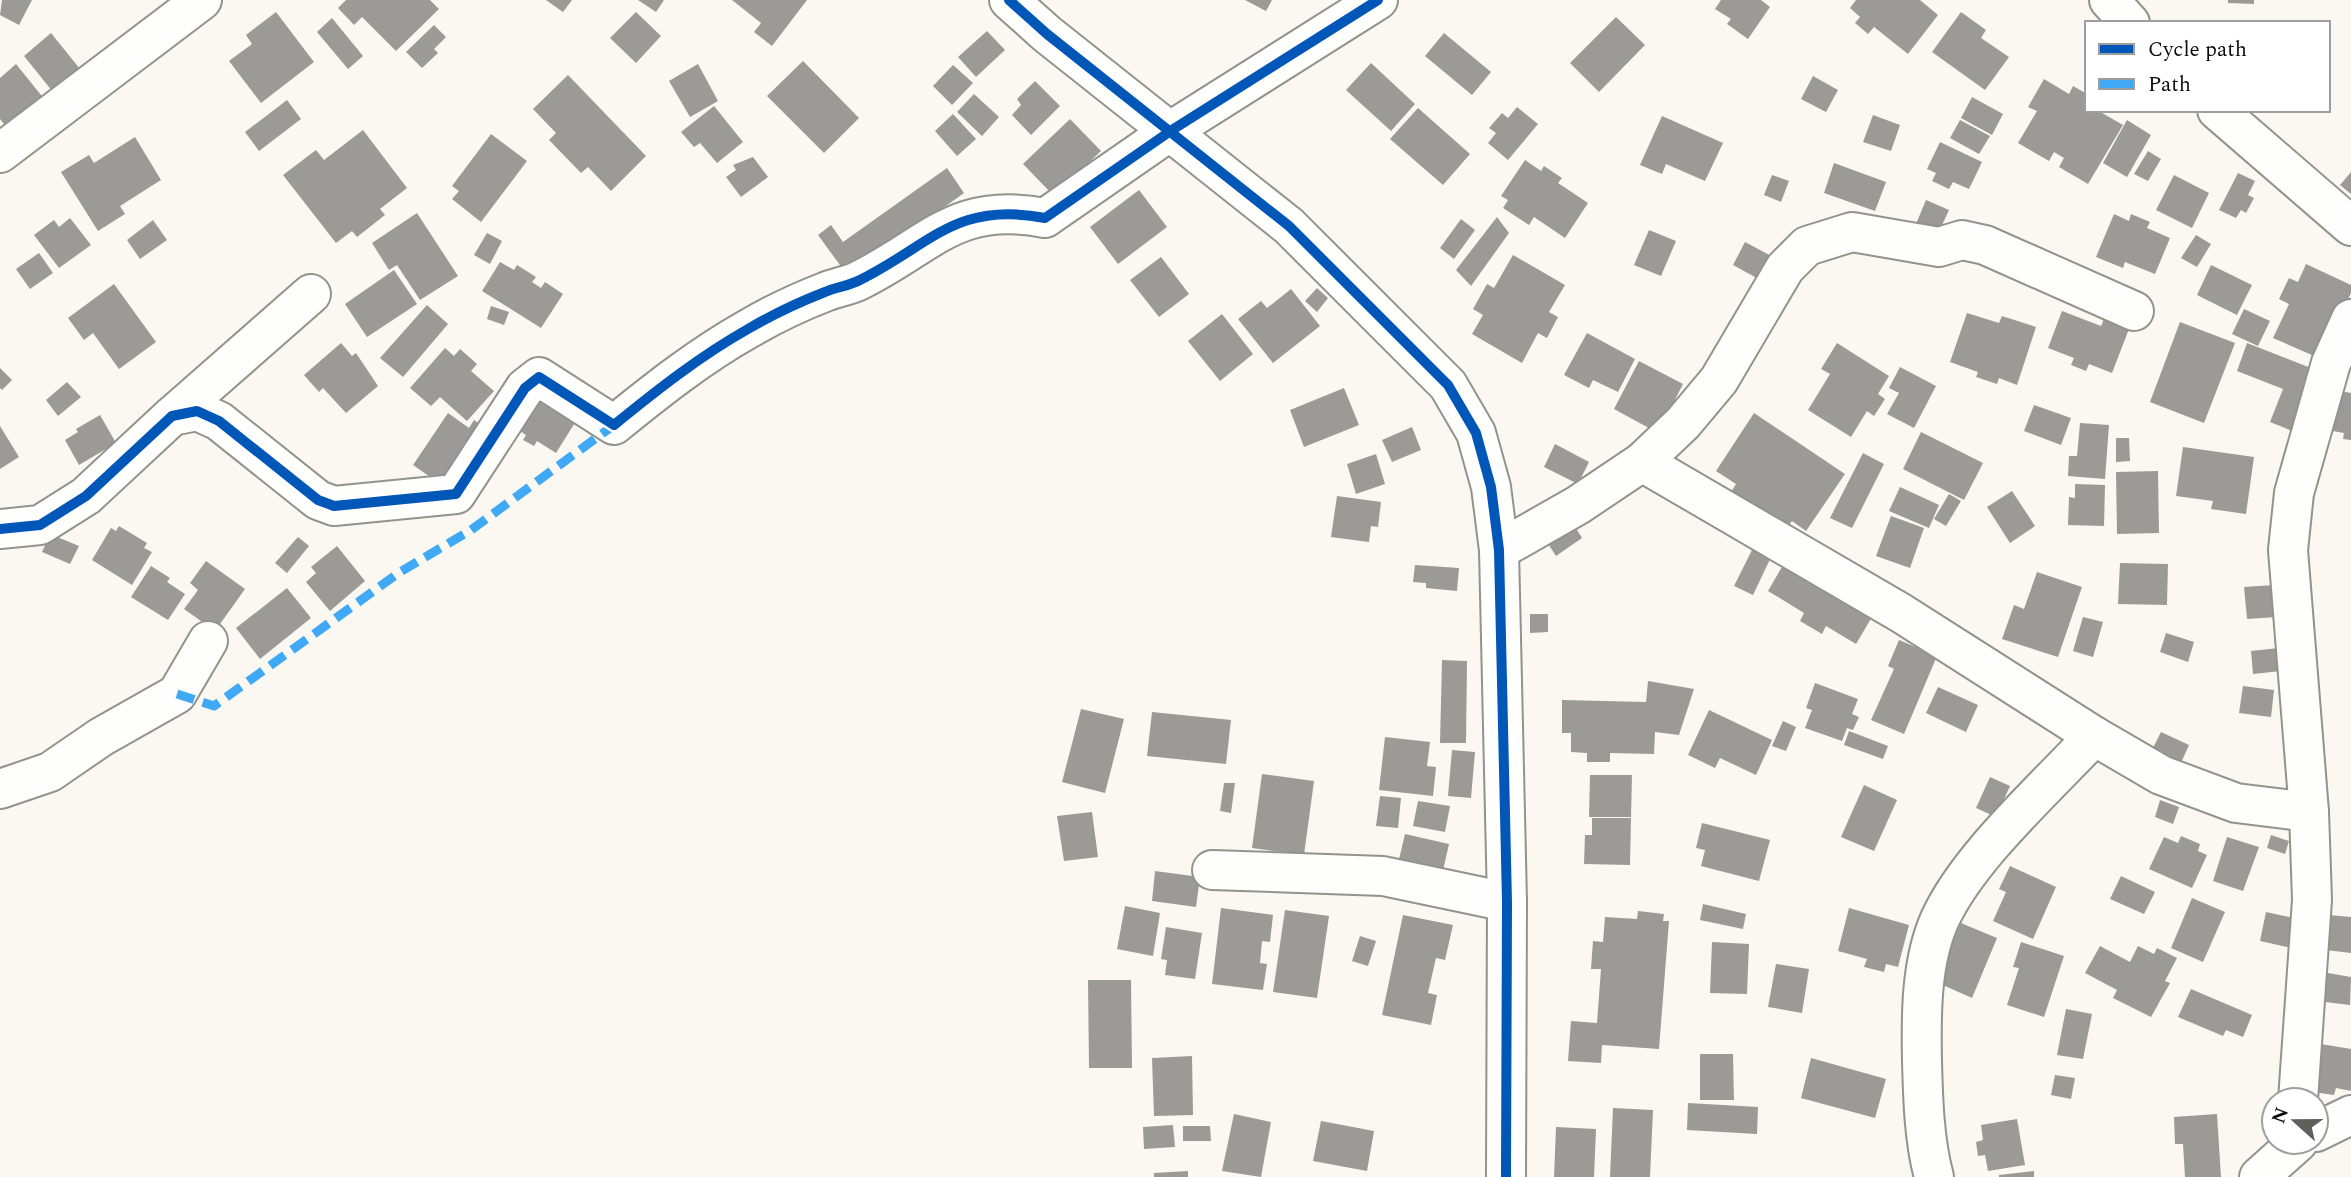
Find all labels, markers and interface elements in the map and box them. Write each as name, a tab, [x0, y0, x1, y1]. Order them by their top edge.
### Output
legend	[2085, 21, 2330, 112]
text: Cycle path	[2148, 34, 2247, 66]
text: Path	[2148, 69, 2191, 101]
north arrow	[2260, 1086, 2330, 1156]
text: N	[2264, 1103, 2297, 1128]

